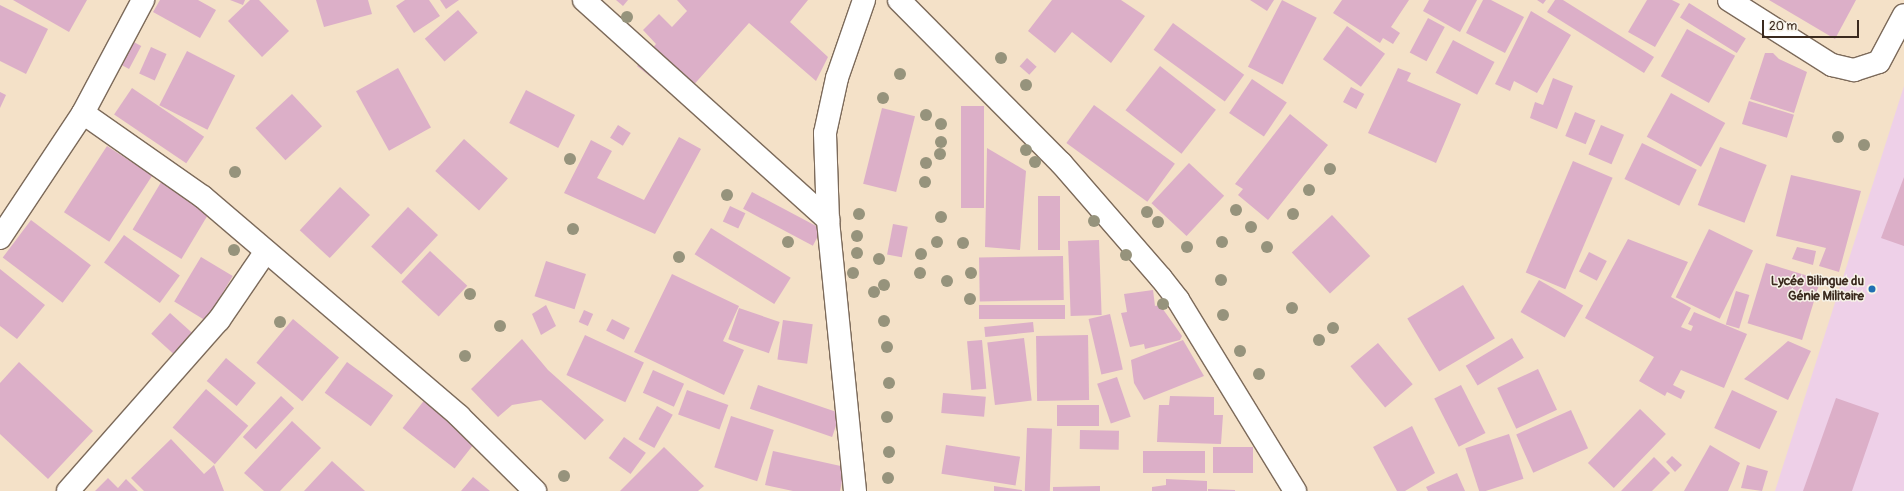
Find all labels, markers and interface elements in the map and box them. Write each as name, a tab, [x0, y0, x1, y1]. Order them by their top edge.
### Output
scale bar	[1764, 12, 1861, 38]
text: 20 m	[1769, 19, 1797, 34]
place label: Lycée Bilingue du Génie Militaire	[1771, 274, 1864, 305]
marker: Lycée Bilingue du Génie Militaire	[1867, 284, 1877, 294]

